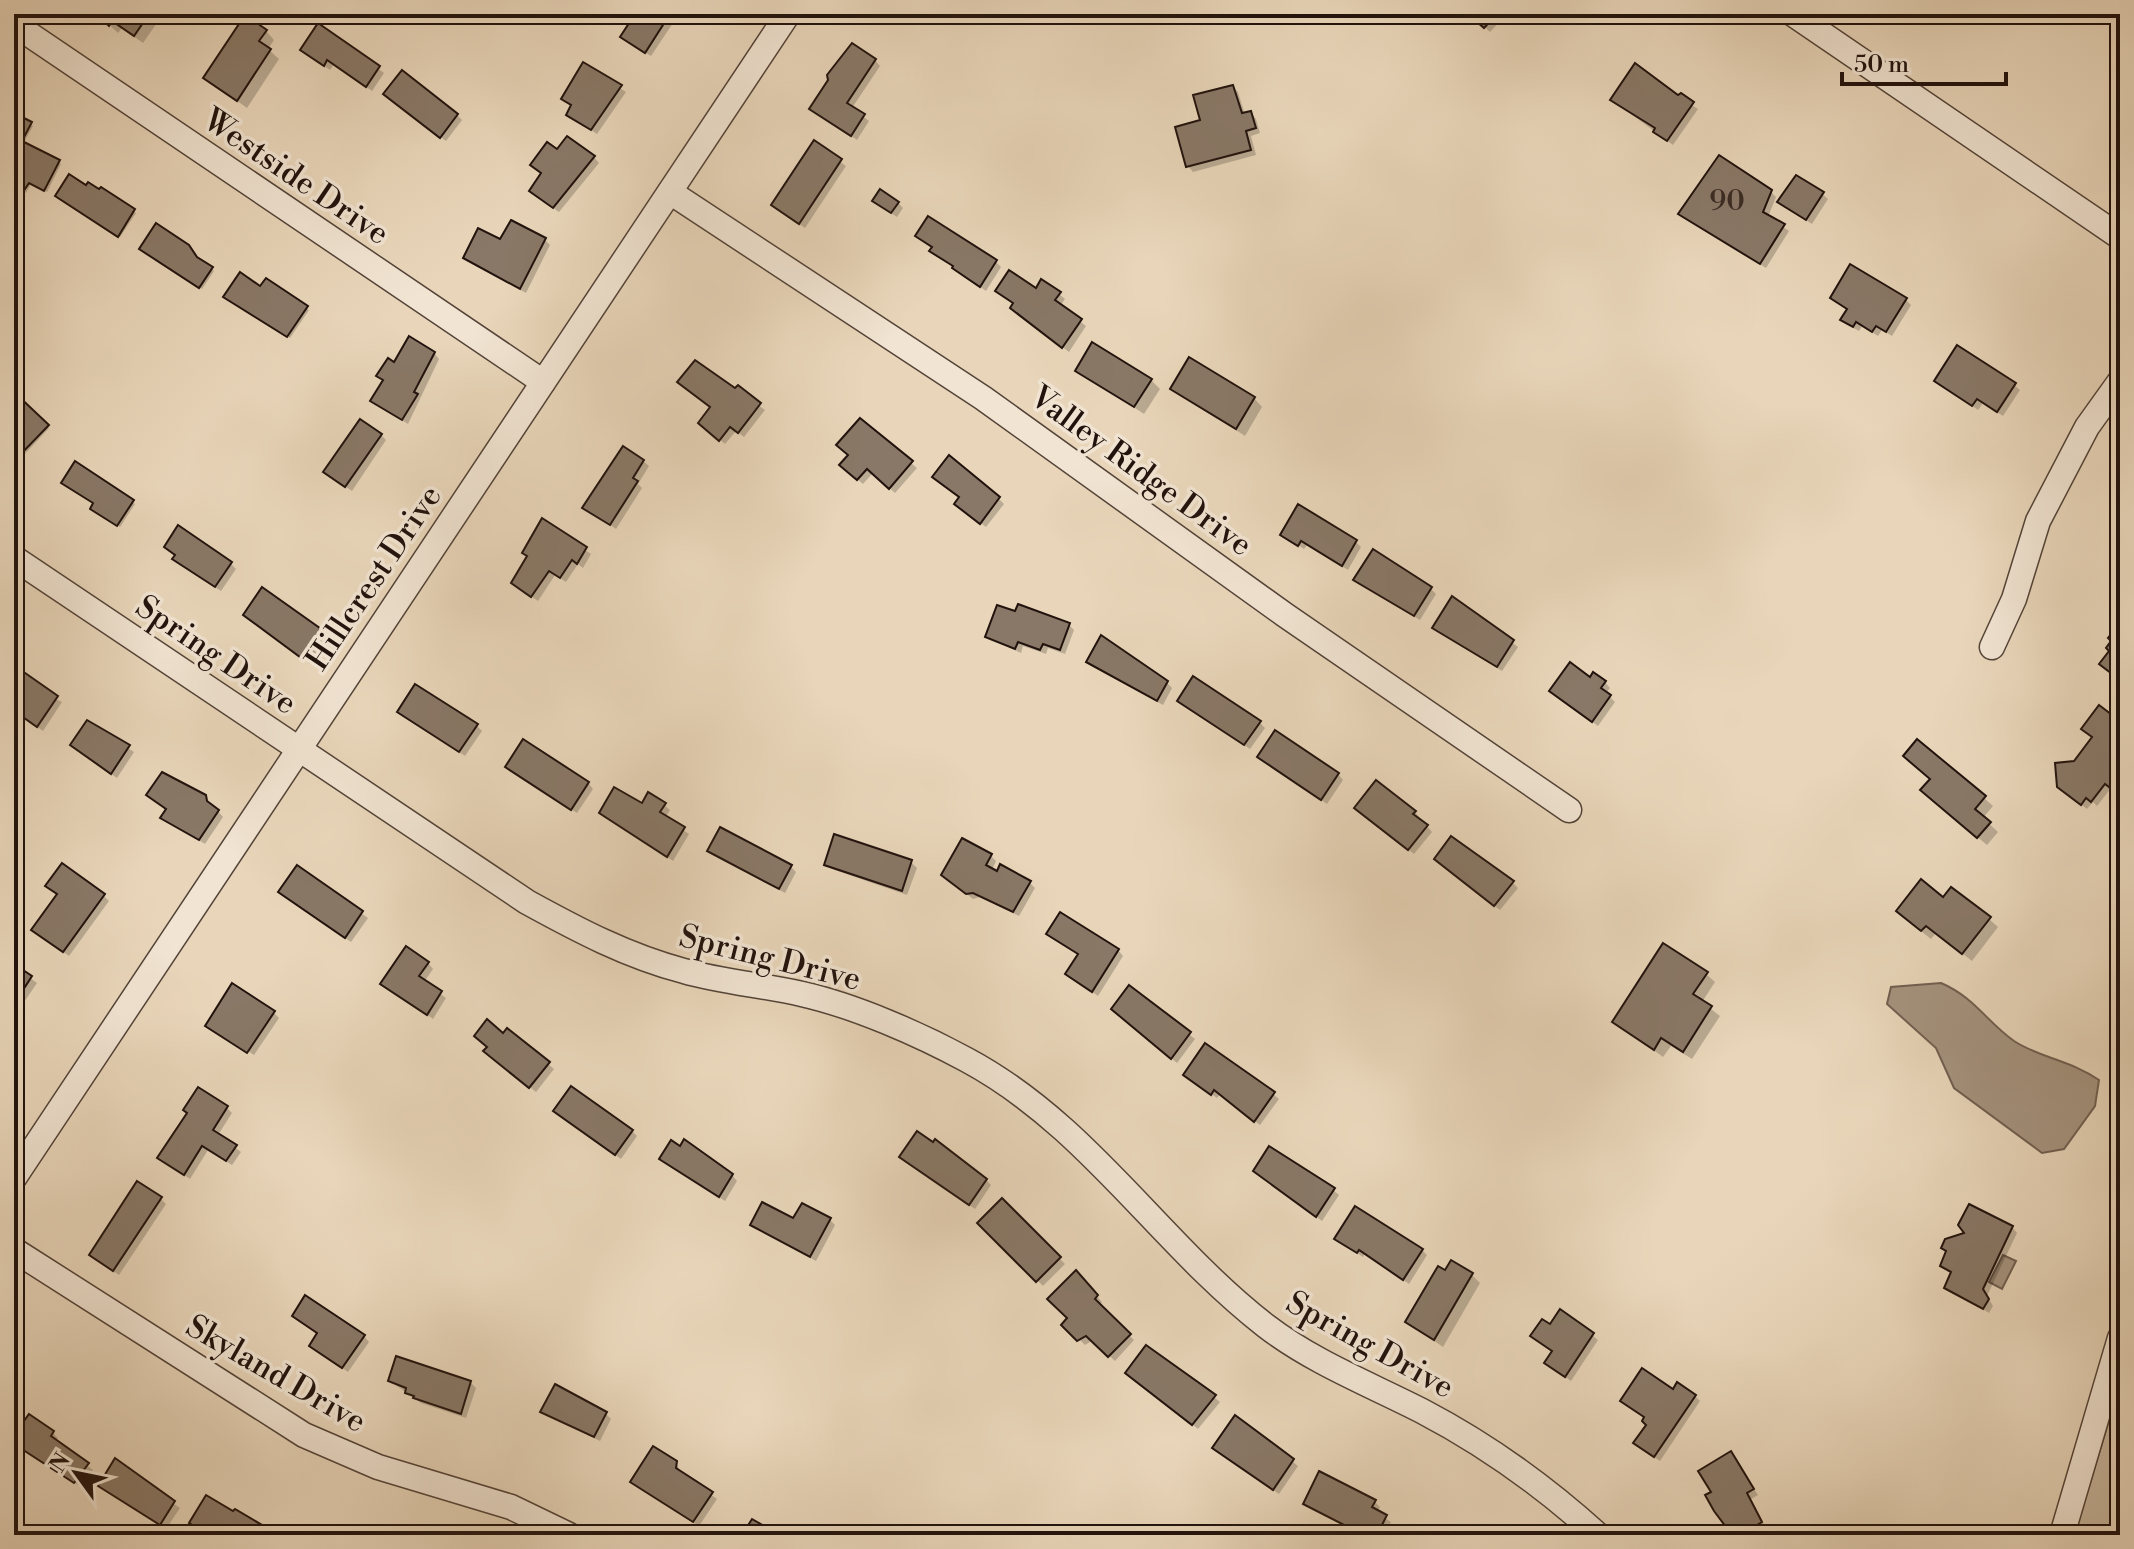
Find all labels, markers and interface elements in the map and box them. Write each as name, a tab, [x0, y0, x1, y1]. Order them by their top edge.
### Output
scale bar	[1842, 36, 2006, 86]
text: 50 m	[1854, 50, 1909, 80]
street label: Westside Drive	[195, 100, 397, 254]
house number: 90	[1709, 184, 1745, 219]
street label: Valley Ridge Drive	[1021, 376, 1260, 565]
street label: Hillcrest Drive	[297, 478, 451, 678]
street label: Spring Drive	[128, 587, 304, 723]
street label: Spring Drive	[675, 916, 865, 1000]
street label: Spring Drive	[1279, 1283, 1461, 1407]
street label: Skyland Drive	[179, 1306, 373, 1442]
north arrow	[36, 1433, 116, 1513]
text: N	[44, 1448, 77, 1478]

